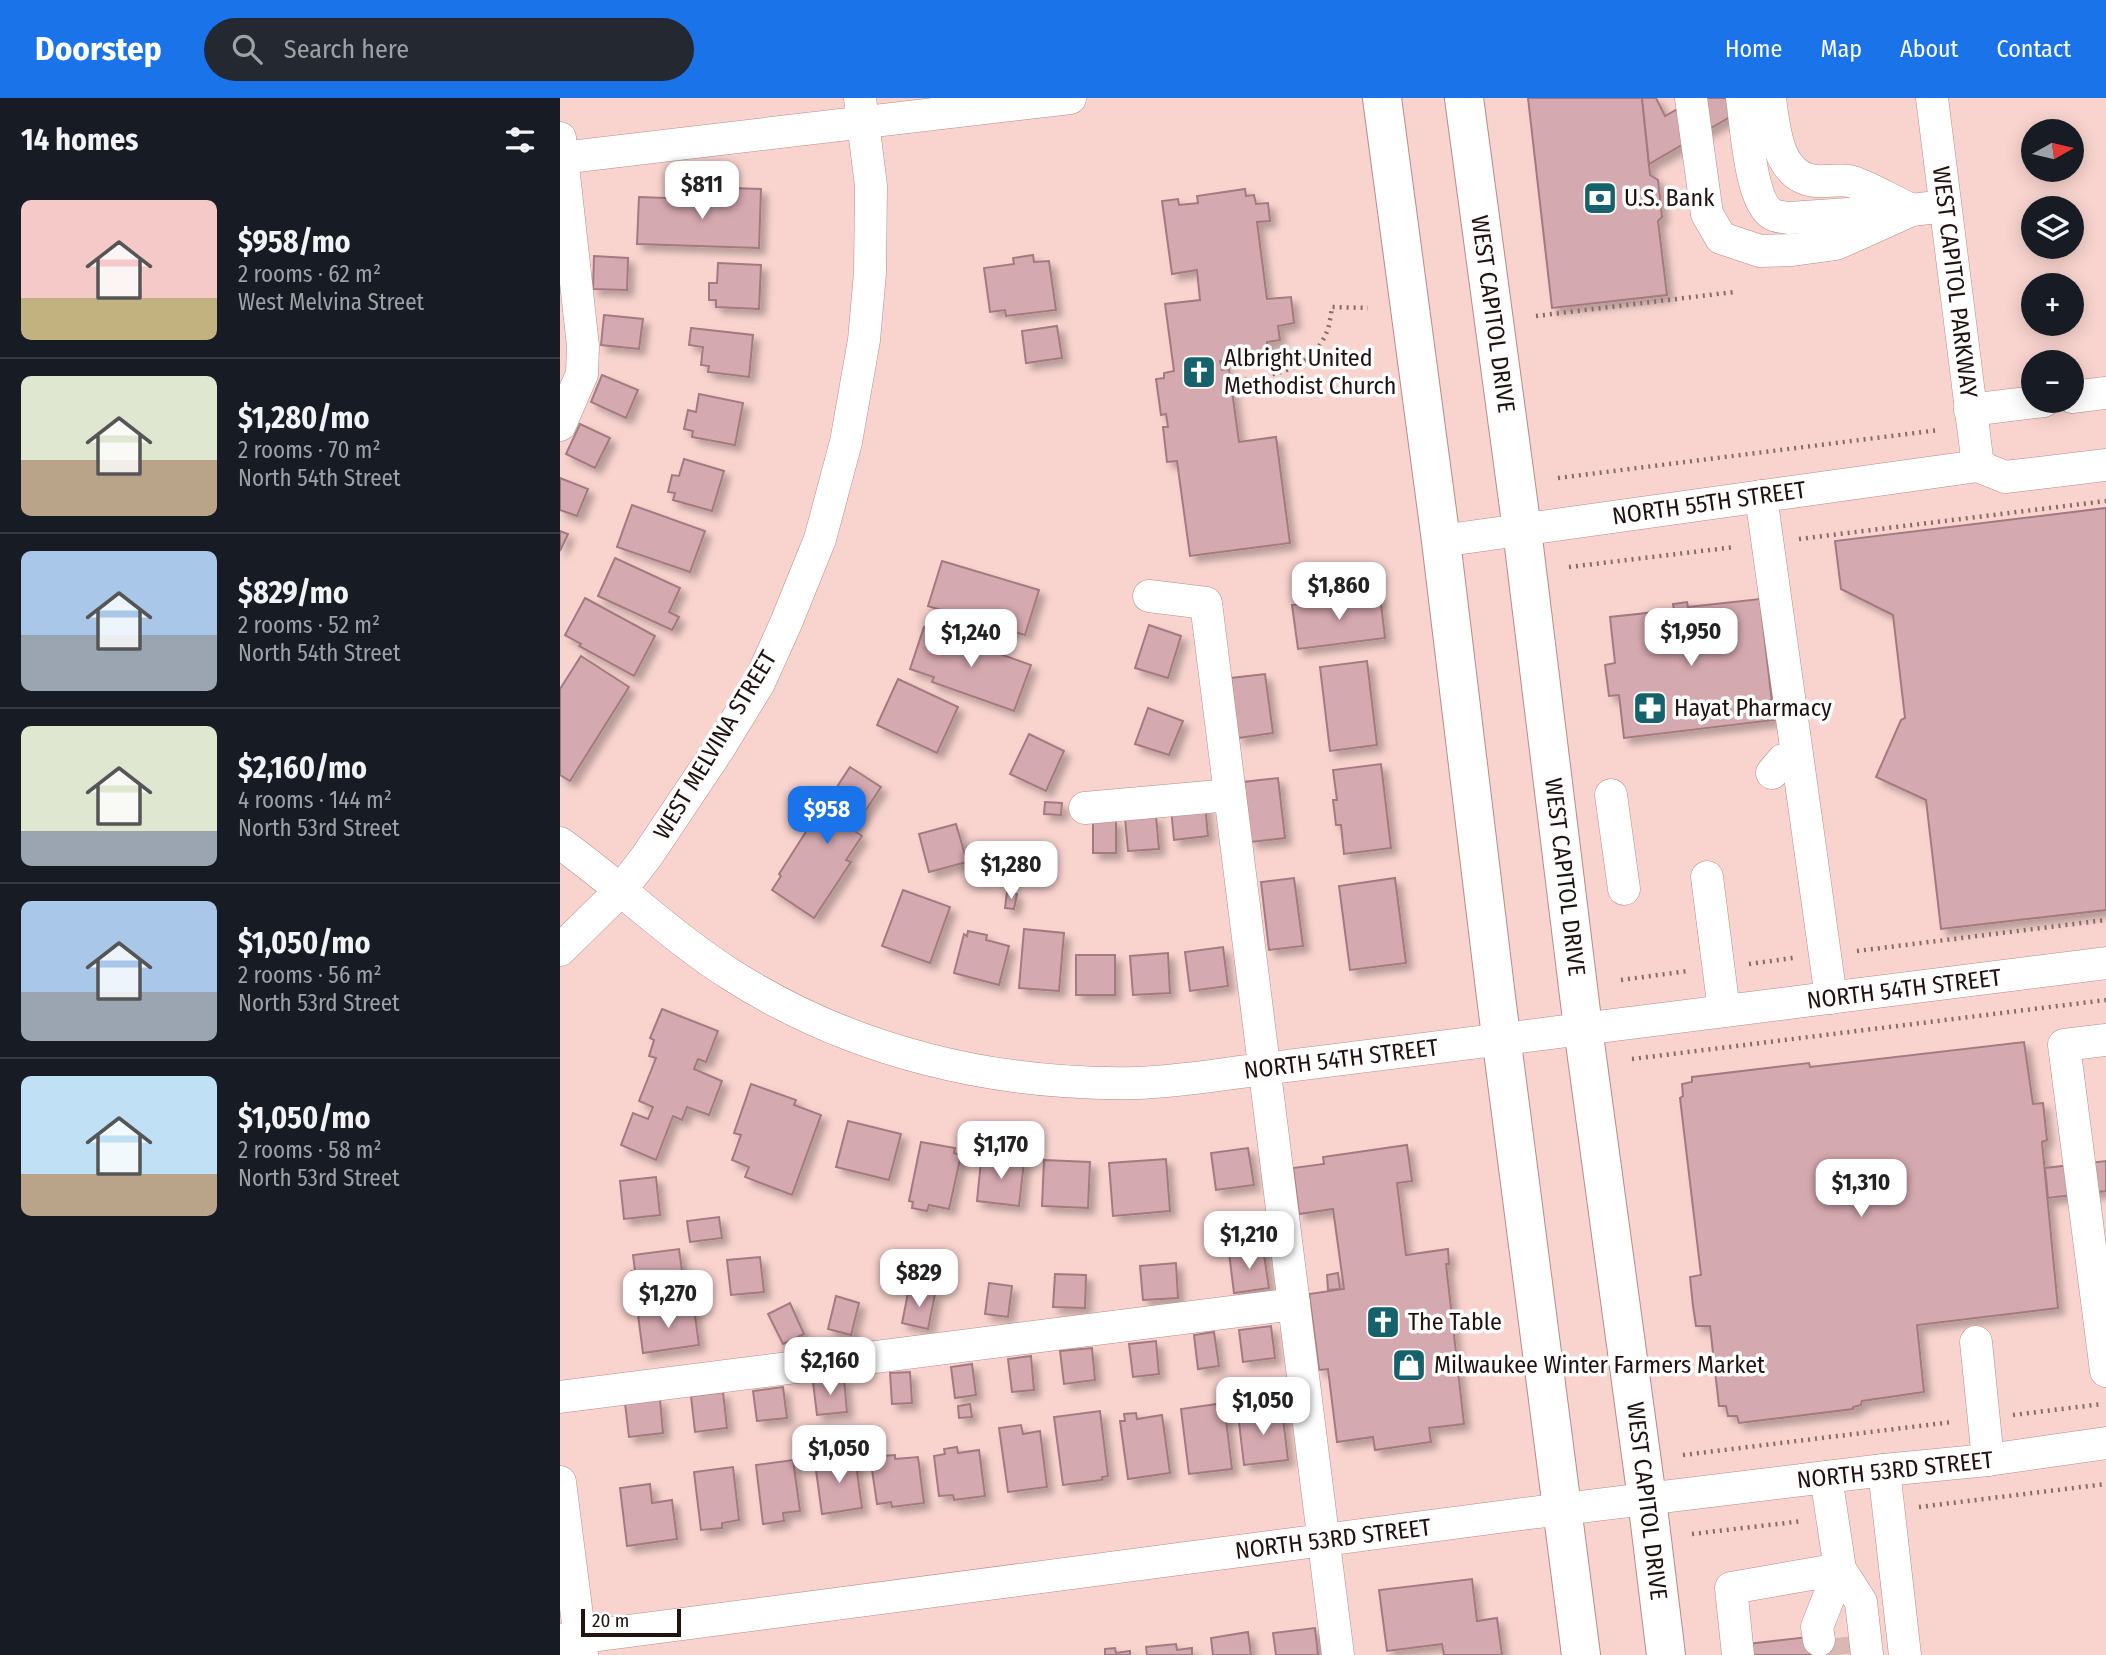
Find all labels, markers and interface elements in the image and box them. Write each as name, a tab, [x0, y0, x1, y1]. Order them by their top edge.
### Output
search box	[204, 18, 694, 81]
text: Doorstep	[35, 29, 162, 69]
icon: search	[228, 30, 266, 68]
text: Search here	[284, 34, 409, 65]
text: Home	[1725, 35, 1782, 63]
text: Map	[1820, 35, 1862, 63]
text: About	[1900, 35, 1958, 63]
text: Contact	[1996, 35, 2071, 63]
north arrow	[2021, 119, 2084, 182]
map controls	[2021, 119, 2084, 413]
icon: filters	[501, 121, 539, 159]
text: 14 homes	[21, 122, 138, 158]
pin: $811	[661, 162, 743, 221]
street label: WEST CAPITOL PARKWAY	[1927, 165, 1983, 400]
text: $811	[681, 170, 723, 198]
bank icon: U.S. Bank	[1581, 179, 1619, 217]
place label: U.S. Bank	[1624, 184, 1715, 212]
button: layers	[2021, 196, 2084, 259]
street label: WEST CAPITOL DRIVE	[1465, 213, 1521, 415]
text: $958/mo	[238, 224, 351, 260]
icon: home	[77, 228, 161, 312]
text: 2 rooms · 62 m²	[238, 260, 381, 288]
button: +	[2021, 273, 2084, 336]
text: West Melvina Street	[238, 288, 424, 316]
place label: Albright United Methodist Church	[1224, 344, 1396, 400]
button: −	[2021, 350, 2084, 413]
church icon: Albright United Methodist Church	[1180, 353, 1218, 391]
text: $1,280/mo	[238, 400, 370, 436]
icon: home	[77, 404, 161, 488]
text: 2 rooms · 70 m²	[238, 436, 381, 464]
text: North 54th Street	[238, 464, 400, 492]
street label: NORTH 55TH STREET	[1611, 476, 1807, 530]
pin: $1,860	[1282, 562, 1396, 622]
text: $1,860	[1308, 571, 1370, 599]
text: $829/mo	[238, 575, 349, 611]
icon: home	[77, 579, 161, 663]
pin: $1,950	[1634, 608, 1748, 668]
pin: $1,240	[914, 610, 1028, 669]
text: 2 rooms · 52 m²	[238, 611, 380, 639]
text: $1,950	[1661, 617, 1721, 645]
text: $1,240	[941, 618, 1001, 646]
text: North 54th Street	[238, 639, 400, 667]
street label: WEST MELVINA STREET	[648, 646, 782, 844]
pharmacy icon: Hayat Pharmacy	[1631, 689, 1669, 727]
place label: Hayat Pharmacy	[1674, 694, 1832, 722]
text: $2,160/mo	[238, 750, 367, 786]
icon: home	[77, 754, 161, 838]
street label: WEST CAPITOL DRIVE	[1539, 776, 1591, 978]
text: 4 rooms · 144 m²	[238, 786, 392, 814]
pin: $958	[786, 786, 868, 846]
text: $958	[804, 795, 850, 823]
text: North 53rd Street	[238, 814, 400, 842]
pin: $1,280	[954, 842, 1068, 901]
text: $1,280	[981, 850, 1041, 878]
text: $1,050/mo	[238, 925, 370, 961]
icon: home	[77, 929, 161, 1013]
text: 2 rooms · 56 m²	[238, 961, 382, 989]
street label: NORTH 54TH STREET	[1805, 963, 2003, 1015]
text: North 53rd Street	[238, 989, 400, 1017]
street label: NORTH 54TH STREET	[1242, 1033, 1440, 1085]
text: $1,050/mo	[238, 1100, 370, 1136]
icon: home	[77, 1104, 161, 1188]
pin: $1,170	[944, 1122, 1058, 1181]
text: $1,170	[973, 1130, 1029, 1158]
text: 2 rooms · 58 m²	[238, 1136, 382, 1164]
pin: $1,310	[1804, 1160, 1918, 1219]
text: North 53rd Street	[238, 1164, 400, 1192]
text: $1,310	[1832, 1168, 1890, 1196]
pin: $1,210	[1192, 1212, 1306, 1271]
text: $1,210	[1220, 1220, 1278, 1248]
pin: $829	[878, 1250, 960, 1309]
text: $829	[896, 1258, 942, 1286]
pin: $1,270	[611, 1270, 725, 1330]
text: $1,270	[639, 1279, 697, 1307]
church icon: The Table	[1364, 1303, 1402, 1341]
place label: The Table	[1408, 1308, 1502, 1336]
pin: $2,160	[773, 1338, 887, 1397]
text: $2,160	[800, 1346, 860, 1374]
shop icon: Milwaukee Winter Farmers Market	[1390, 1346, 1428, 1384]
place label: Milwaukee Winter Farmers Market	[1434, 1351, 1765, 1379]
pin: $1,050	[1206, 1378, 1320, 1437]
text: $1,050	[1232, 1386, 1294, 1414]
street label: WEST CAPITOL DRIVE	[1621, 1400, 1673, 1602]
pin: $1,050	[782, 1426, 896, 1485]
text: $1,050	[808, 1434, 870, 1462]
street label: NORTH 53RD STREET	[1796, 1446, 1994, 1494]
street label: NORTH 53RD STREET	[1233, 1513, 1433, 1565]
scale bar	[581, 1606, 681, 1638]
text: 20 m	[592, 1609, 629, 1632]

